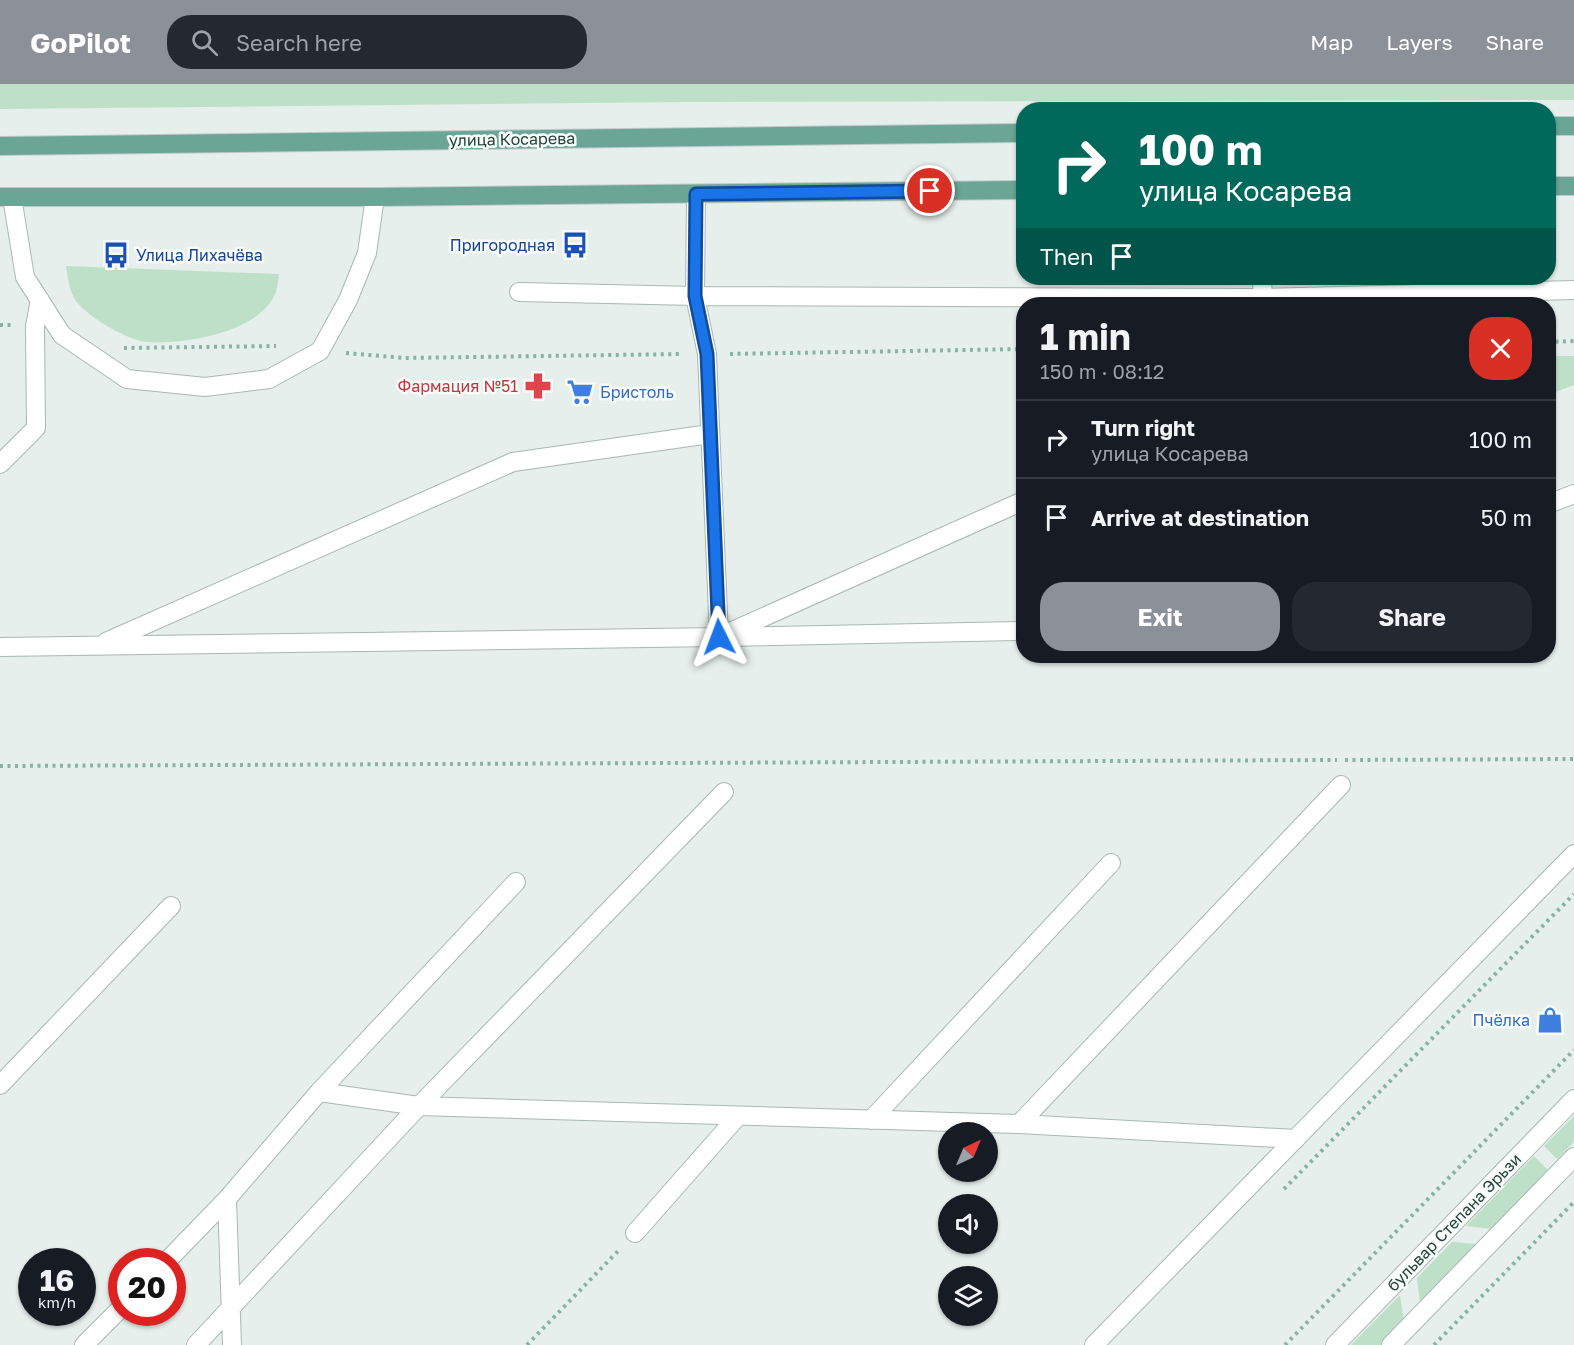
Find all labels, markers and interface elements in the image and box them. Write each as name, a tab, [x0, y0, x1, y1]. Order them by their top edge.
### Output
search box	[167, 15, 587, 69]
text: GoPilot	[30, 26, 131, 59]
icon: search	[188, 26, 221, 59]
text: Search here	[236, 29, 362, 56]
text: Map	[1310, 29, 1353, 55]
text: Layers	[1386, 29, 1453, 55]
text: Share	[1486, 29, 1544, 55]
text: 100 m	[1139, 124, 1262, 174]
icon: right	[1040, 126, 1118, 204]
street label: улица Косарева	[449, 128, 575, 150]
pin	[904, 165, 955, 216]
icon: arrive	[913, 174, 946, 207]
text: улица Косарева	[1139, 175, 1352, 207]
bus stop icon: Пригородная	[560, 230, 590, 260]
place label: Пригородная	[450, 235, 555, 255]
bus stop icon: Улица Лихачёва	[101, 240, 131, 270]
icon: arrive	[1105, 240, 1138, 273]
text: Then	[1040, 243, 1093, 270]
place label: Улица Лихачёва	[136, 245, 263, 265]
text: 1 min	[1040, 315, 1131, 358]
button: close	[1469, 317, 1532, 380]
text: 150 m · 08:12	[1040, 359, 1164, 383]
pharmacy icon: Фармация №51	[523, 371, 553, 401]
place label: Фармация №51	[397, 376, 518, 396]
supermarket icon: Бристоль	[565, 377, 595, 407]
place label: Бристоль	[600, 382, 674, 402]
text: Turn right	[1091, 414, 1195, 441]
icon: right	[1040, 423, 1073, 456]
text: 100 m	[1469, 426, 1532, 453]
text: улица Косарева	[1091, 441, 1249, 465]
icon: arrive	[1040, 501, 1073, 534]
text: Arrive at destination	[1091, 504, 1309, 531]
text: 50 m	[1481, 504, 1532, 531]
button: Exit	[1040, 582, 1280, 651]
button: Share	[1292, 582, 1532, 651]
position arrow	[687, 605, 751, 669]
shop icon: Пчёлка	[1535, 1005, 1565, 1035]
place label: Пчёлка	[1473, 1010, 1530, 1030]
north arrow	[938, 1122, 998, 1182]
map controls	[938, 1122, 998, 1326]
street label: бульвар Степана Эрьзи	[1383, 1149, 1525, 1295]
button: sound	[938, 1194, 998, 1254]
speed limit sign: 20	[108, 1248, 186, 1326]
text: 16	[40, 1262, 74, 1298]
button: layers	[938, 1266, 998, 1326]
text: km/h	[38, 1293, 76, 1311]

